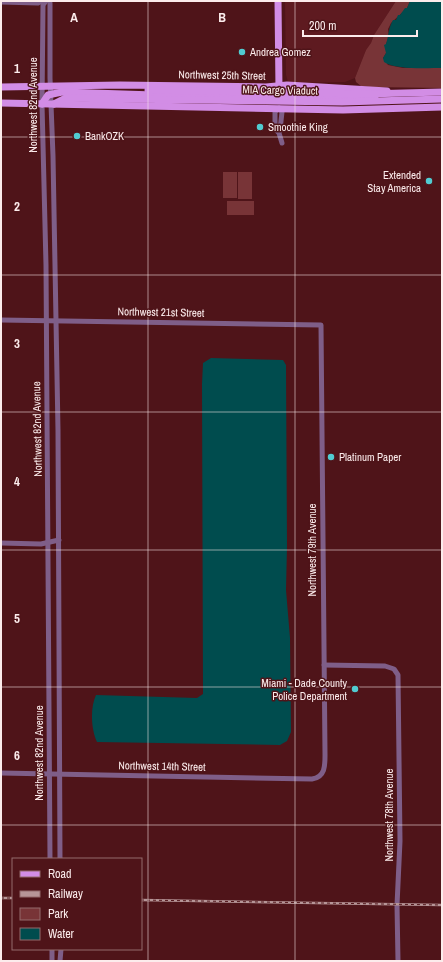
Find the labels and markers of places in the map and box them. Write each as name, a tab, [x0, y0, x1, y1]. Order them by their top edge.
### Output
place label: Andrea Gomez	[249, 45, 311, 59]
marker: Andrea Gomez	[237, 47, 247, 57]
place label: Smoothie King	[268, 120, 328, 134]
marker: Smoothie King	[255, 122, 265, 132]
place label: BankOZK	[85, 129, 124, 143]
marker: BankOZK	[72, 131, 82, 141]
place label: Extended Stay America	[367, 168, 421, 195]
marker: Extended Stay America	[424, 176, 434, 186]
place label: Platinum Paper	[339, 450, 401, 464]
marker: Platinum Paper	[326, 452, 336, 462]
place label: Miami - Dade County Police Department	[261, 676, 347, 703]
marker: Miami - Dade County Police Department	[350, 684, 360, 694]

